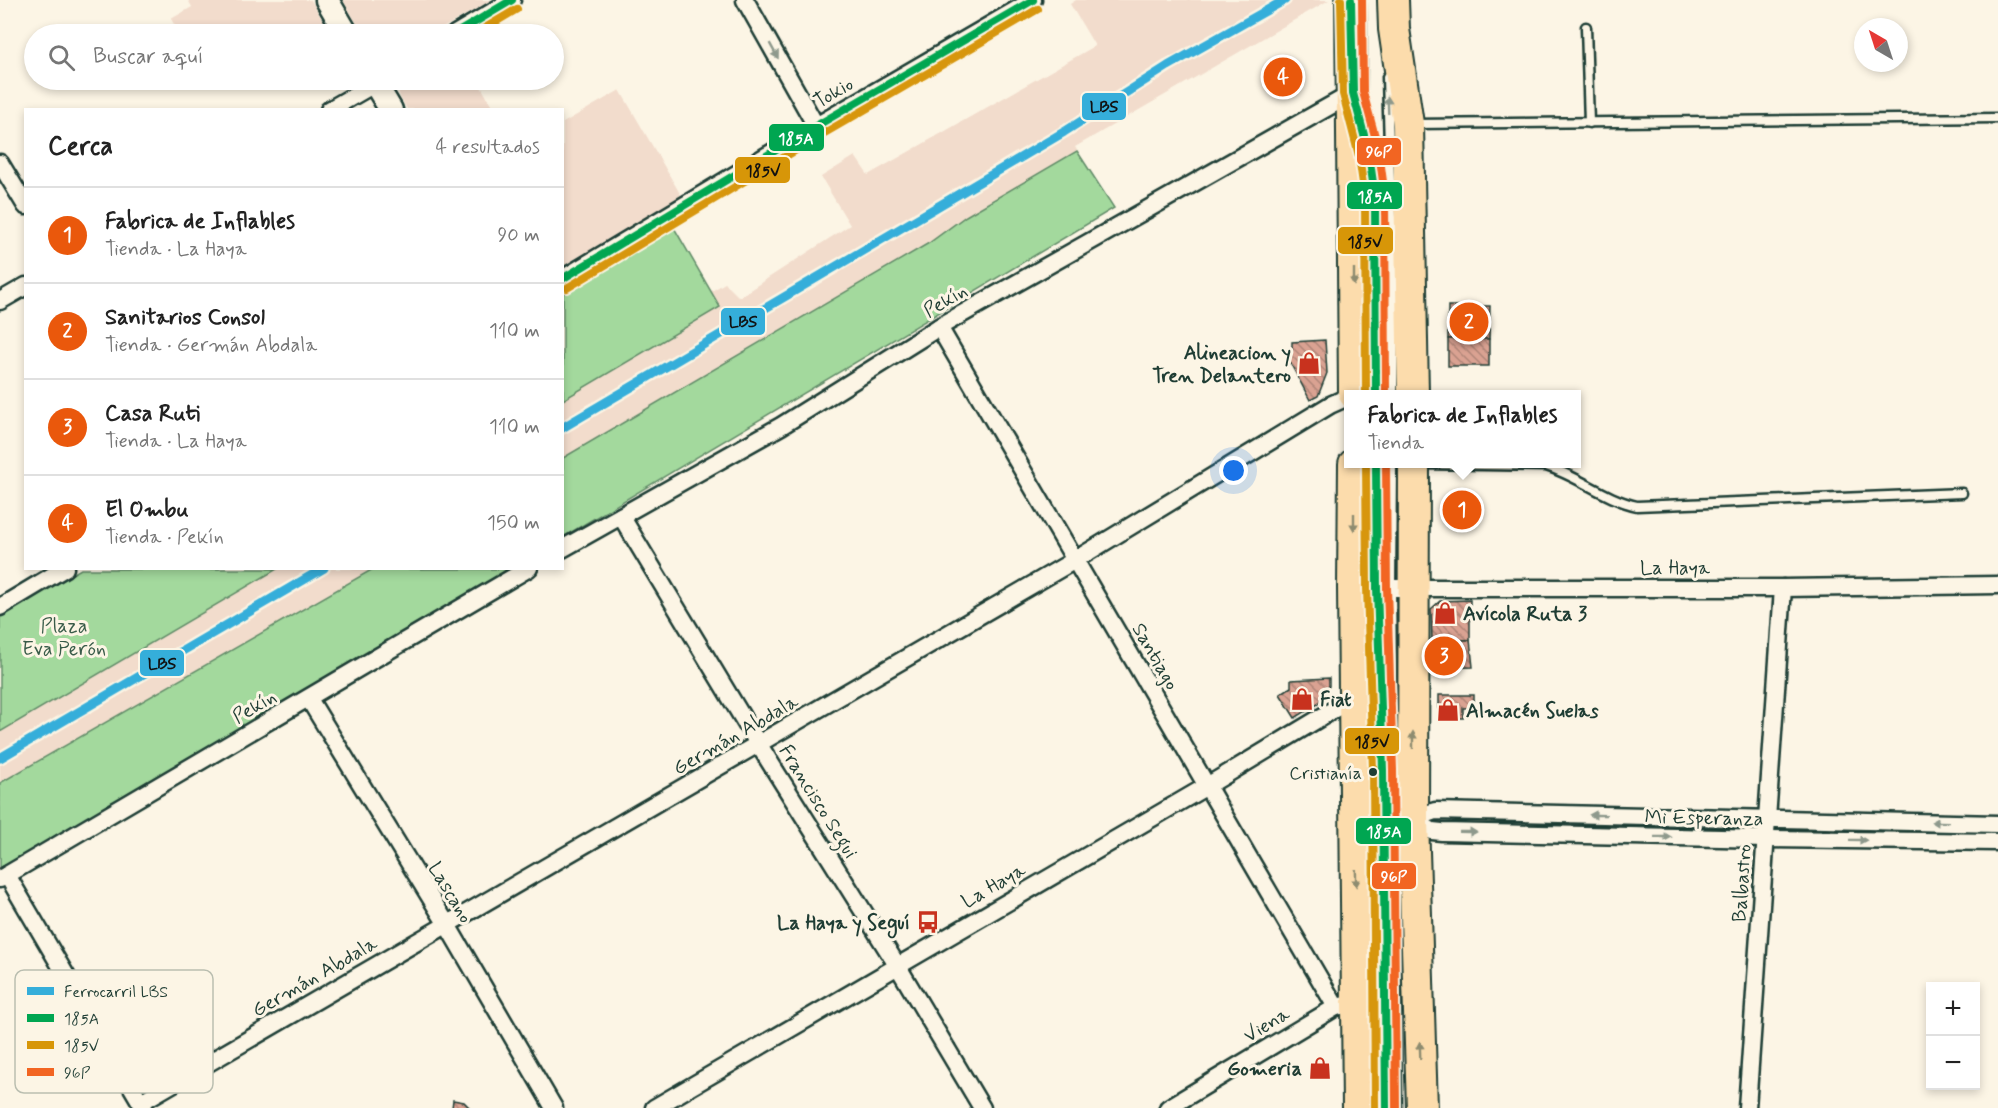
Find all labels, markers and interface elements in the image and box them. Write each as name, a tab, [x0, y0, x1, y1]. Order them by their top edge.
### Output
north arrow	[1854, 18, 1908, 72]
search box	[24, 24, 564, 90]
icon: search	[45, 41, 78, 74]
text: Buscar aquí	[93, 43, 204, 71]
one-way arrow	[768, 43, 779, 59]
pin: 4	[1264, 54, 1302, 100]
street label: Tokio	[809, 71, 859, 115]
line badge: LBS	[1081, 92, 1127, 121]
one-way arrow	[1383, 96, 1392, 115]
text: LBS	[1090, 97, 1118, 118]
line badge: 185A	[768, 123, 825, 152]
text: 185A	[778, 129, 814, 150]
text: Cerca	[48, 130, 113, 164]
text: 4 resultados	[436, 134, 540, 161]
line badge: 96P	[1356, 137, 1402, 166]
text: 96P	[1366, 142, 1393, 163]
line badge: 185V	[734, 156, 791, 184]
text: 185V	[745, 161, 781, 182]
line badge: 185A	[1346, 181, 1403, 210]
text: 185A	[1357, 187, 1393, 208]
text: Fabrica de Inflables	[105, 208, 295, 236]
text: 1	[63, 222, 72, 249]
text: 90 m	[497, 222, 540, 249]
line badge: 185V	[1337, 226, 1394, 255]
text: 185V	[1347, 232, 1383, 253]
text: Tienda · La Haya	[105, 236, 247, 263]
one-way arrow	[1349, 268, 1359, 287]
street label: Pekín	[919, 278, 973, 325]
pin: 2	[1450, 300, 1488, 344]
text: Sanitarios Consol	[105, 304, 265, 332]
line badge: LBS	[720, 307, 766, 336]
text: LBS	[729, 312, 757, 333]
text: 2	[63, 318, 72, 345]
text: 110 m	[489, 318, 540, 345]
text: Tienda · Germán Abdala	[105, 332, 317, 359]
place label: Alineacion y Tren Delantero	[1152, 340, 1291, 390]
shop icon: Alineacion y Tren Delantero	[1296, 350, 1322, 376]
popup	[1344, 390, 1581, 468]
text: Casa Ruti	[105, 400, 200, 428]
text: Fabrica de Inflables	[1368, 402, 1557, 430]
text: 3	[63, 414, 72, 441]
text: 110 m	[489, 414, 540, 441]
text: Tienda · La Haya	[105, 428, 247, 455]
text: Tienda	[1368, 430, 1424, 457]
your location	[1219, 456, 1248, 485]
pin: 1	[1442, 488, 1482, 532]
text: El Ombu	[105, 496, 189, 524]
text: 4	[62, 510, 73, 537]
text: 150 m	[487, 510, 540, 537]
one-way arrow	[1349, 512, 1359, 531]
text: Tienda · Pekín	[105, 524, 224, 551]
street label: La Haya	[1640, 555, 1711, 582]
shop icon: Avícola Ruta 3	[1432, 600, 1458, 626]
place label: Avícola Ruta 3	[1463, 601, 1588, 628]
park label: Plaza Eva Perón	[22, 613, 106, 663]
street label: Santiago	[1125, 618, 1185, 695]
pin: 3	[1424, 634, 1464, 678]
line badge: LBS	[139, 649, 185, 677]
text: LBS	[148, 654, 176, 675]
street label: Pekín	[228, 684, 282, 731]
shop icon: Fiat	[1289, 686, 1315, 712]
place label: Fiat	[1320, 687, 1352, 714]
street label: Germán Abdala	[668, 688, 804, 782]
shop icon: Almacén Suelas	[1435, 697, 1461, 723]
place label: Almacén Suelas	[1466, 698, 1599, 725]
line badge: 185V	[1344, 727, 1400, 755]
one-way arrow	[1408, 730, 1418, 749]
text: 185V	[1354, 732, 1390, 753]
street label: Francisco Segui	[770, 740, 863, 865]
place label: Cristianía	[1289, 762, 1362, 786]
marker: Cristianía	[1367, 766, 1379, 778]
street label: Mi Esperanza	[1644, 804, 1764, 833]
one-way arrow	[1588, 811, 1607, 820]
line badge: 185A	[1355, 817, 1412, 845]
one-way arrow	[1930, 818, 1949, 827]
text: 185A	[1366, 822, 1402, 843]
one-way arrow	[1458, 827, 1477, 837]
one-way arrow	[1653, 832, 1672, 842]
one-way arrow	[1848, 835, 1867, 845]
street label: Balbastro	[1726, 843, 1759, 923]
street label: Lascano	[421, 857, 479, 928]
street label: La Haya	[957, 857, 1032, 915]
line badge: 96P	[1371, 862, 1417, 890]
text: 96P	[1381, 867, 1408, 888]
one-way arrow	[1351, 868, 1361, 887]
bus stop icon: La Haya y Seguí	[915, 909, 941, 935]
place label: La Haya y Seguí	[777, 910, 910, 939]
street label: Germán Abdala	[247, 930, 383, 1024]
legend	[15, 970, 213, 1093]
text: Ferrocarril LBS	[64, 982, 168, 1003]
map controls	[1926, 982, 1980, 1090]
button: +	[1926, 982, 1980, 1036]
street label: Viena	[1239, 1001, 1296, 1050]
text: 185A	[64, 1009, 99, 1030]
text: 185V	[64, 1036, 99, 1057]
button: −	[1926, 1036, 1980, 1090]
one-way arrow	[1415, 1040, 1425, 1059]
shop icon: Gomeria	[1307, 1055, 1333, 1081]
place label: Gomeria	[1227, 1056, 1302, 1083]
text: 96P	[64, 1063, 91, 1084]

